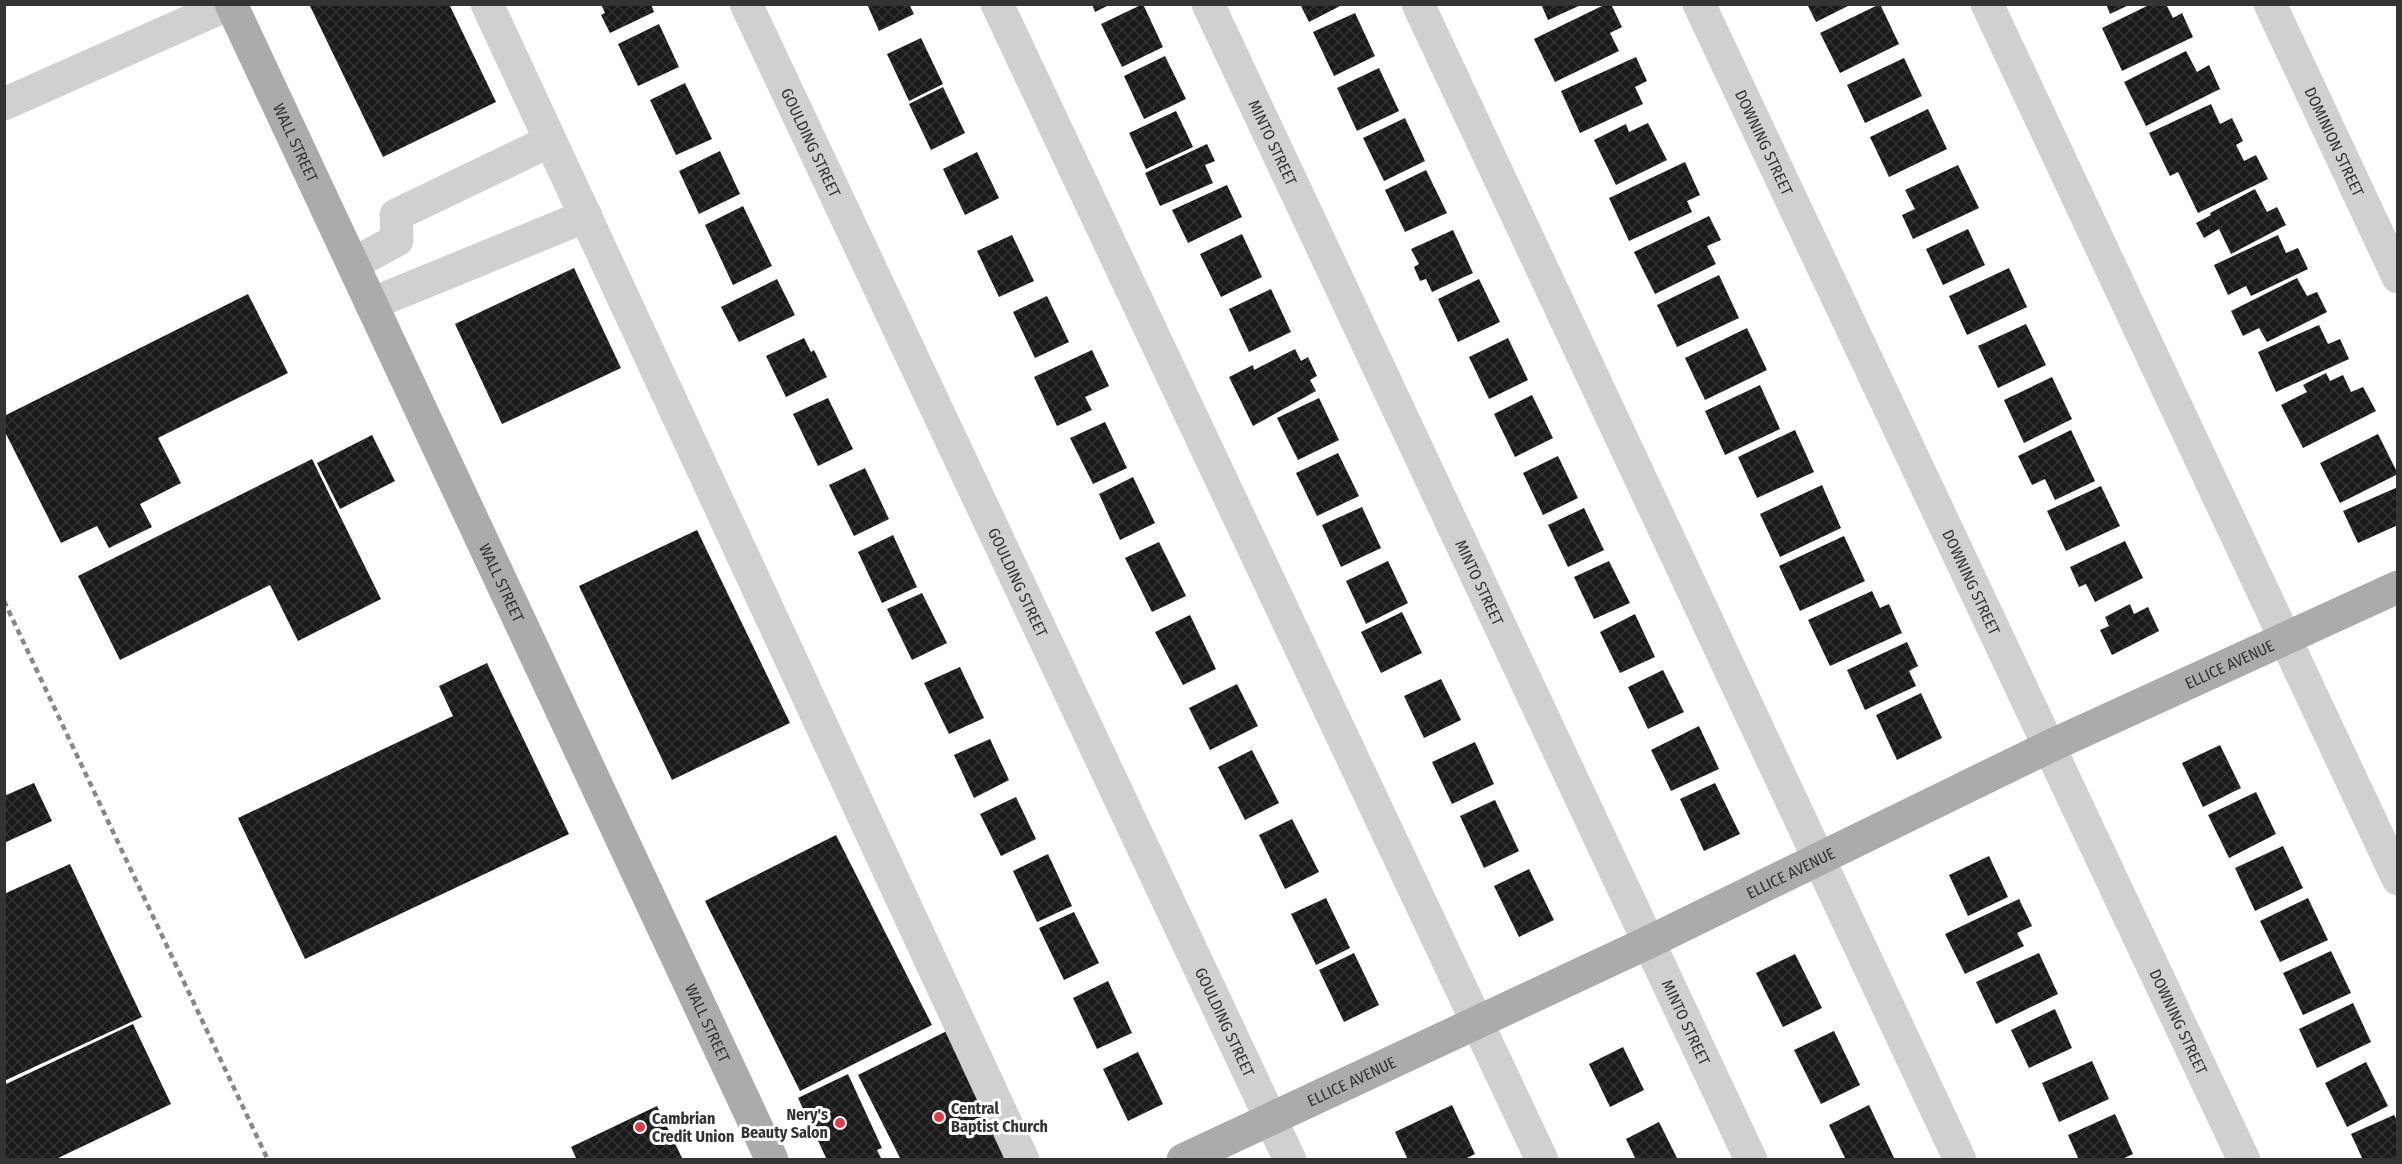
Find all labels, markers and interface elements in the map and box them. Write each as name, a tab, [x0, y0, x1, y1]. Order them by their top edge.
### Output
street label: DOMINION STREET	[2300, 84, 2368, 200]
street label: GOULDING STREET	[777, 85, 845, 201]
street label: DOWNING STREET	[1731, 87, 1797, 199]
street label: MINTO STREET	[1244, 97, 1301, 189]
street label: WALL STREET	[269, 100, 322, 186]
street label: GOULDING STREET	[984, 525, 1052, 640]
street label: DOWNING STREET	[1938, 527, 2004, 638]
street label: MINTO STREET	[1451, 537, 1508, 629]
street label: WALL STREET	[475, 541, 528, 626]
street label: ELLICE AVENUE	[2182, 636, 2277, 693]
street label: ELLICE AVENUE	[1744, 844, 1838, 903]
street label: GOULDING STREET	[1191, 965, 1259, 1080]
street label: DOWNING STREET	[2145, 966, 2211, 1078]
street label: MINTO STREET	[1658, 977, 1714, 1069]
street label: WALL STREET	[681, 981, 734, 1066]
street label: ELLICE AVENUE	[1304, 1053, 1399, 1111]
place label: Central Baptist Church	[951, 1099, 1048, 1136]
place label: Nery's Beauty Salon	[741, 1105, 828, 1142]
place label: Cambrian Credit Union	[652, 1109, 734, 1146]
marker: Central Baptist Church	[932, 1110, 946, 1124]
marker: Nery's Beauty Salon	[833, 1116, 847, 1130]
marker: Cambrian Credit Union	[633, 1120, 647, 1134]

